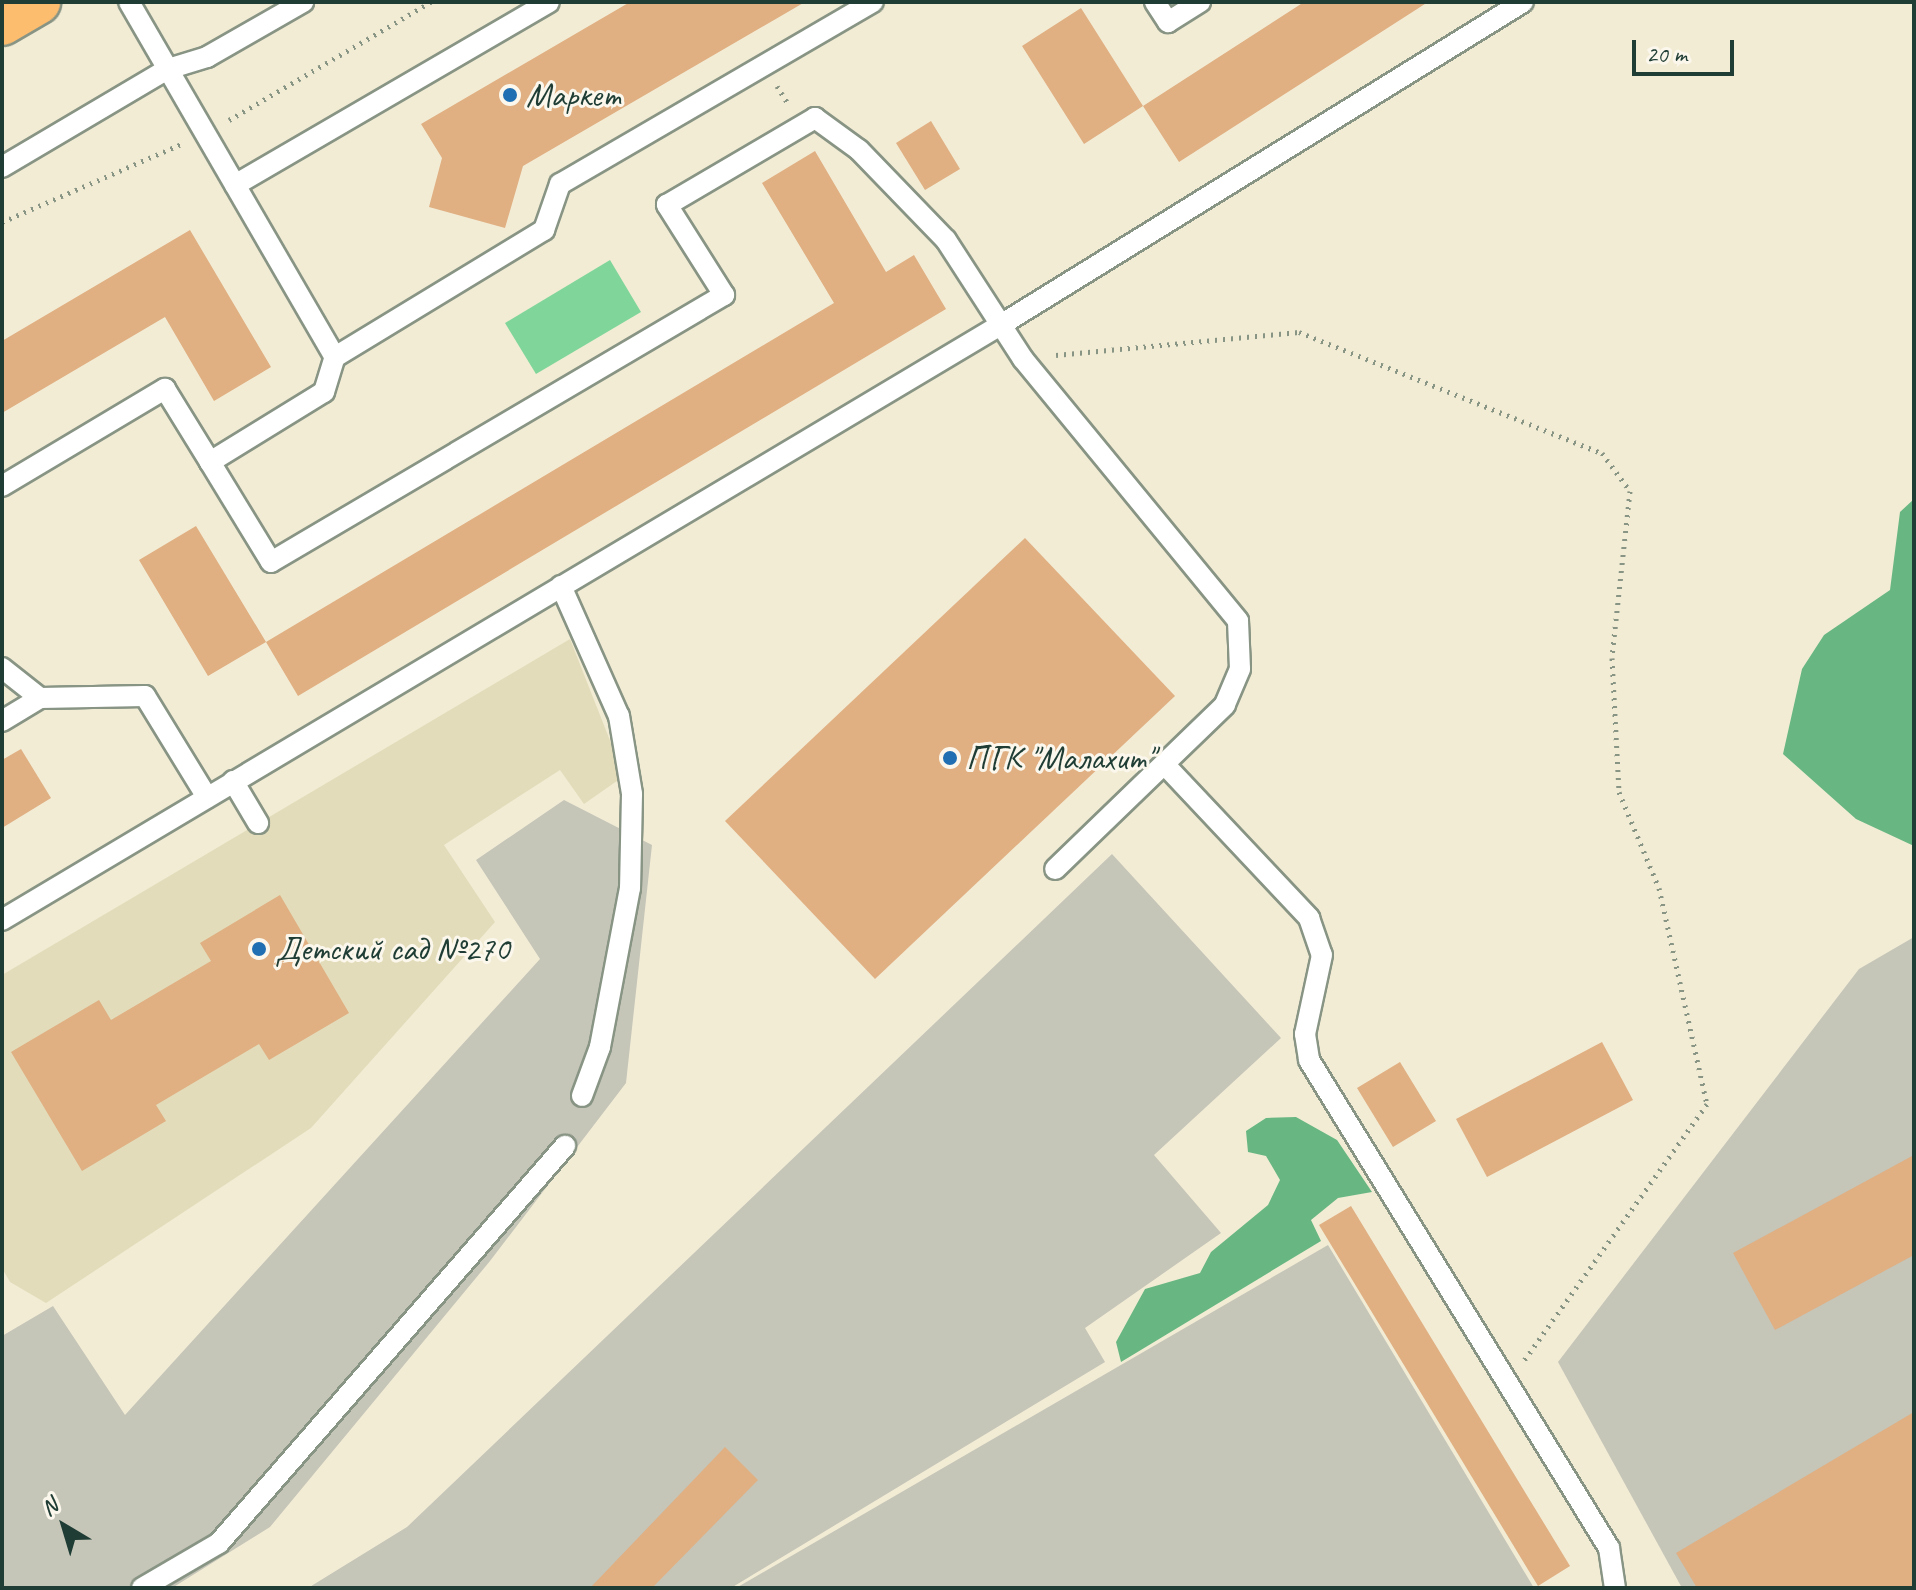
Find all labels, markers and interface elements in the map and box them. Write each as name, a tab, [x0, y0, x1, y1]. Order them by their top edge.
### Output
scale bar	[1636, 24, 1738, 74]
text: 20 m	[1646, 39, 1687, 69]
place label: Маркет	[526, 75, 621, 115]
marker: Маркет	[501, 86, 519, 104]
place label: ПГК "Малахит"	[966, 738, 1154, 778]
marker: ПГК "Малахит"	[941, 749, 959, 767]
place label: Детский сад №270	[275, 929, 510, 969]
marker: Детский сад №270	[250, 940, 268, 958]
north arrow	[24, 1486, 104, 1566]
text: N	[35, 1492, 63, 1522]

